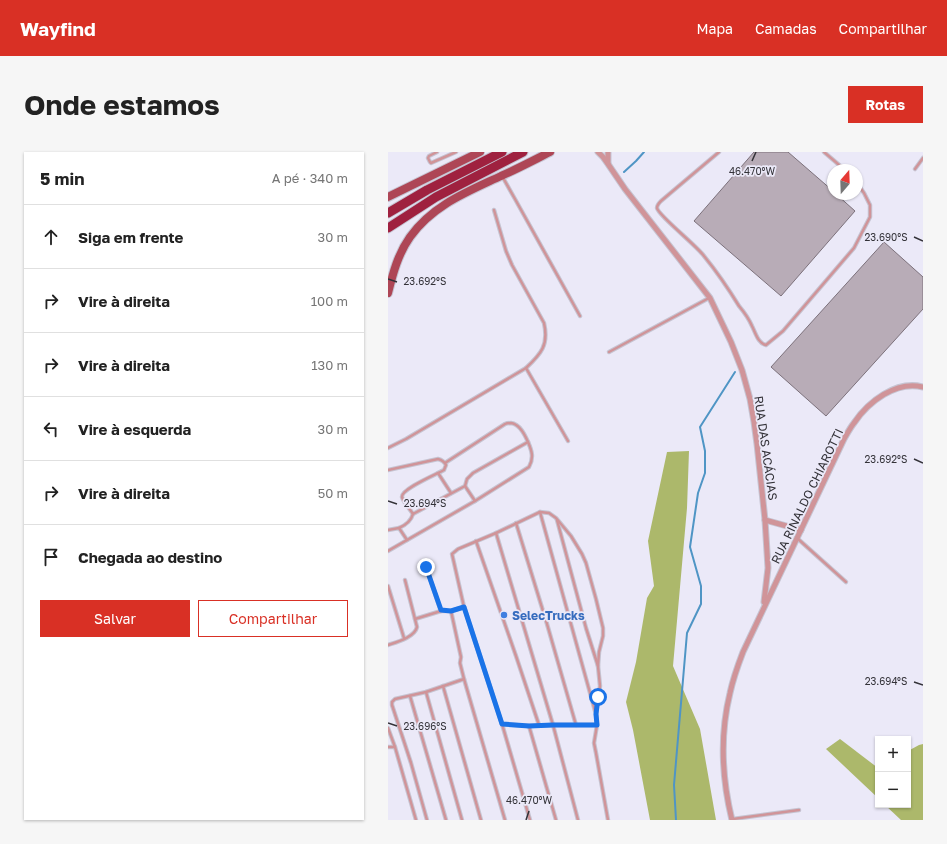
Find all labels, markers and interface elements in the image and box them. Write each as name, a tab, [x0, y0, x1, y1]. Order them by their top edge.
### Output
text: Wayfind	[20, 17, 96, 40]
text: Mapa	[696, 20, 733, 37]
text: Camadas	[755, 20, 817, 37]
text: Compartilhar	[839, 20, 927, 37]
button: Rotas	[848, 86, 923, 123]
text: Onde estamos	[24, 88, 220, 121]
north arrow	[827, 164, 863, 200]
text: 46.470°W	[729, 165, 776, 177]
text: 5 min	[40, 168, 84, 189]
text: A pé · 340 m	[272, 170, 348, 186]
icon: ahead	[40, 226, 62, 248]
text: Siga em frente	[78, 228, 183, 246]
text: 30 m	[318, 229, 348, 245]
text: 23.690°S	[864, 231, 908, 243]
text: 23.692°S	[404, 275, 446, 287]
icon: right	[40, 290, 62, 312]
text: Vire à direita	[78, 292, 170, 310]
text: 100 m	[311, 293, 348, 309]
icon: right	[40, 354, 62, 376]
text: Vire à direita	[78, 356, 170, 374]
text: 130 m	[311, 357, 348, 373]
street label: RUA DAS ACÁCIAS	[751, 395, 781, 501]
icon: left	[40, 418, 62, 440]
text: Vire à esquerda	[78, 420, 191, 438]
text: 30 m	[318, 421, 348, 437]
street label: RUA RINALDO CHIAROTTI	[768, 426, 846, 566]
text: 23.692°S	[865, 453, 907, 465]
icon: right	[40, 482, 62, 504]
text: Vire à direita	[78, 484, 170, 502]
text: 50 m	[318, 485, 348, 501]
text: 23.694°S	[404, 497, 446, 509]
icon: arrive	[40, 546, 62, 568]
text: Chegada ao destino	[78, 548, 222, 566]
route end	[417, 558, 435, 576]
button: Salvar	[40, 600, 190, 637]
button: Compartilhar	[198, 600, 348, 637]
place label: SelecTrucks	[512, 608, 585, 623]
marker: SelecTrucks	[499, 610, 509, 620]
text: 23.694°S	[865, 675, 907, 687]
route start	[589, 688, 607, 706]
text: 23.696°S	[403, 720, 447, 732]
map controls	[875, 736, 911, 808]
button: +	[875, 736, 911, 772]
button: −	[875, 772, 911, 808]
text: 46.470°W	[506, 794, 553, 806]

